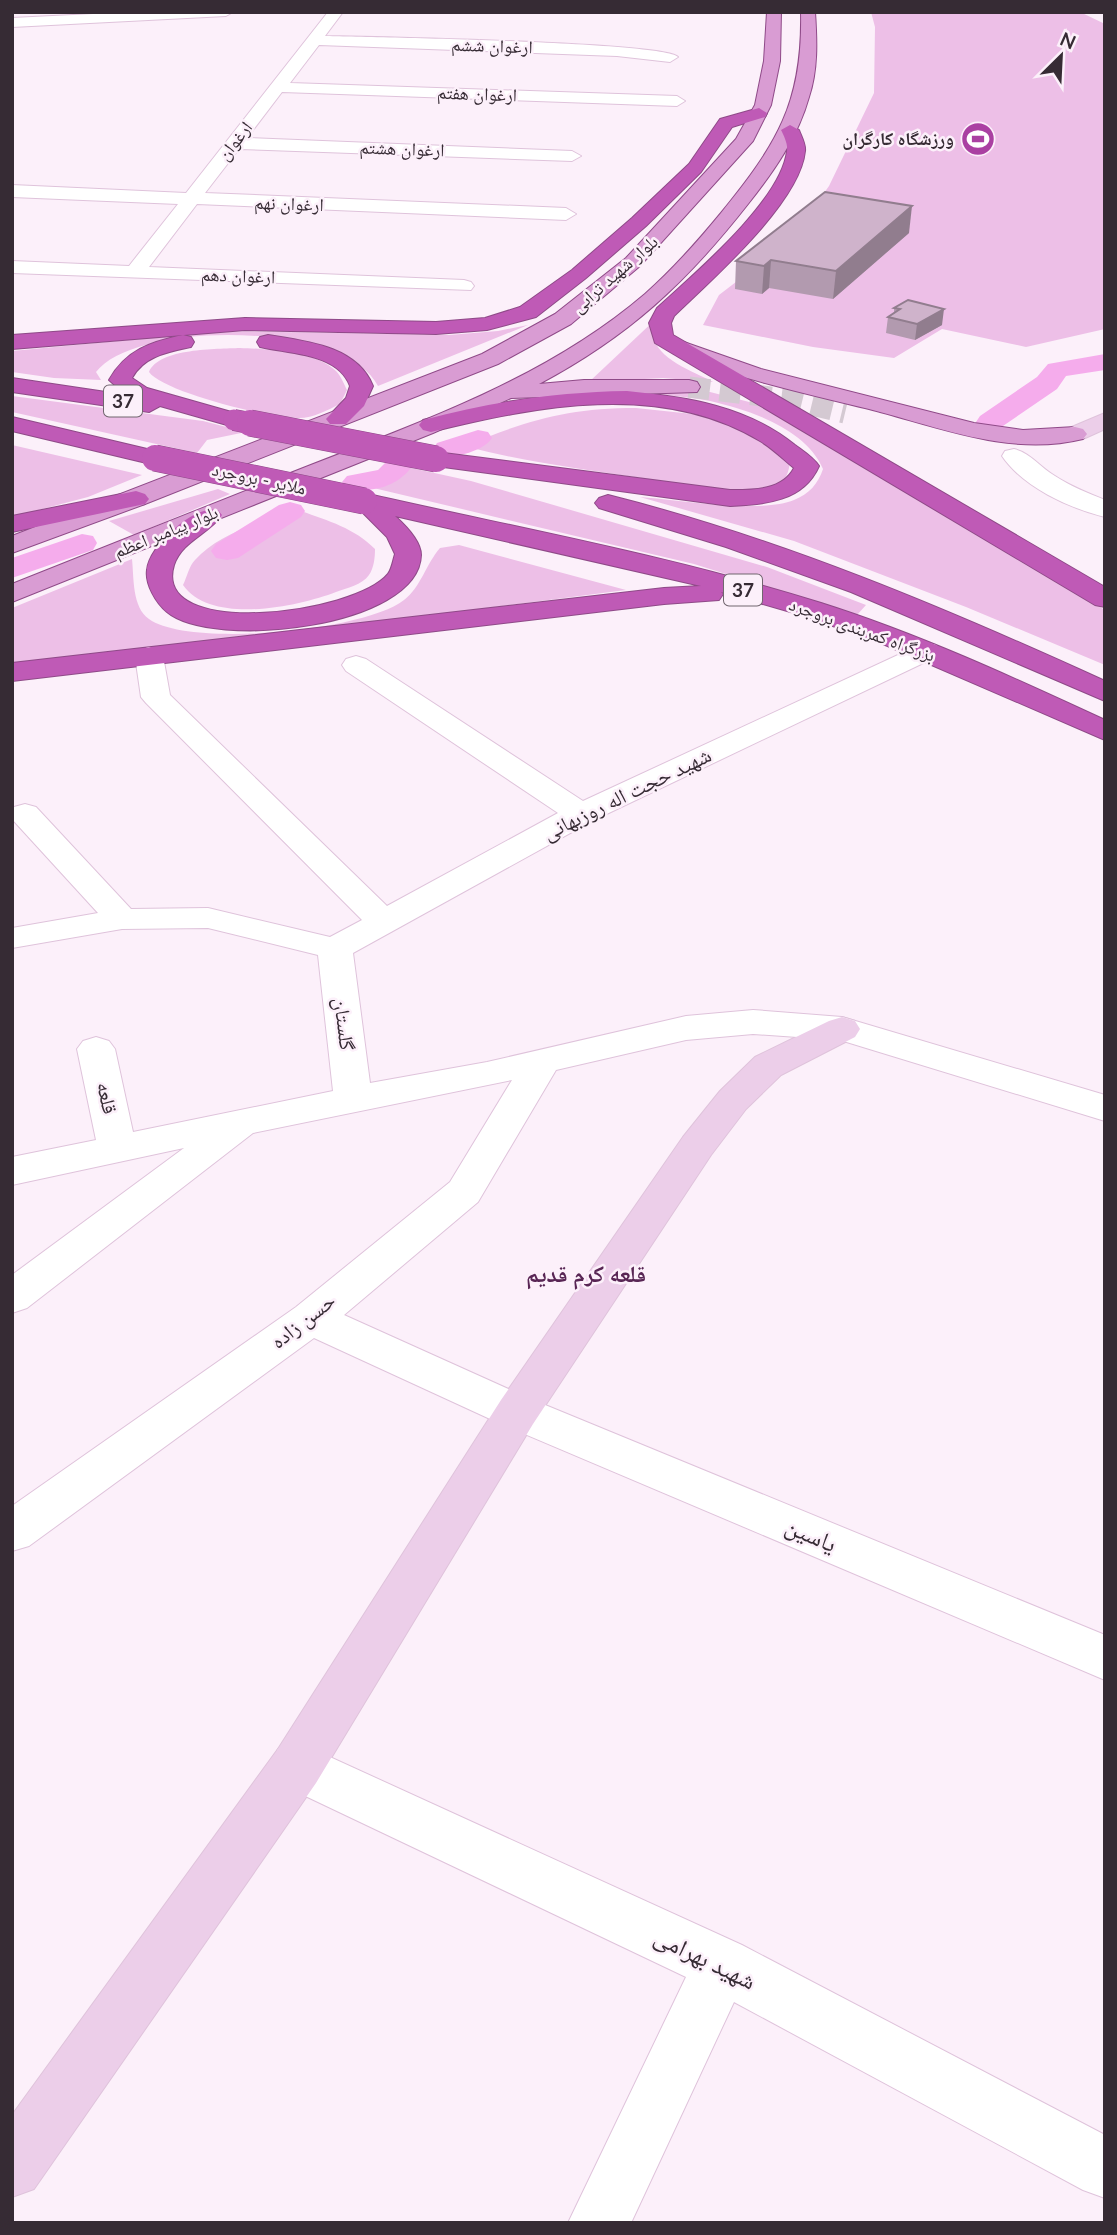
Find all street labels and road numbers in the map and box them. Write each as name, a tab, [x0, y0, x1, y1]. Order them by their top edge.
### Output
street label: ارغوان ششم	[451, 33, 533, 59]
street label: ارغوان هفتم	[436, 81, 518, 107]
street label: ارغوان	[212, 116, 257, 165]
street label: ارغوان هشتم	[359, 136, 445, 162]
street label: ارغوان نهم	[254, 191, 324, 217]
street label: بلوار شهید ترابی	[567, 230, 663, 317]
street label: ارغوان دهم	[200, 263, 276, 289]
road number: 37	[104, 386, 142, 416]
street label: ملایر - بروجرد	[210, 457, 308, 499]
street label: بلوار پیامبر اعظم	[110, 500, 222, 564]
road number: 37	[724, 575, 762, 606]
street label: بزرگراه کمربندی بروجرد	[786, 592, 938, 667]
street label: شهید حجت اله روزبهانی	[538, 741, 715, 846]
street label: گلستان	[329, 996, 361, 1052]
street label: قلعه	[93, 1079, 124, 1116]
street label: حسن زاده	[265, 1287, 341, 1354]
street label: یاسین	[781, 1510, 842, 1558]
street label: شهید بهرامی	[650, 1921, 761, 1996]

